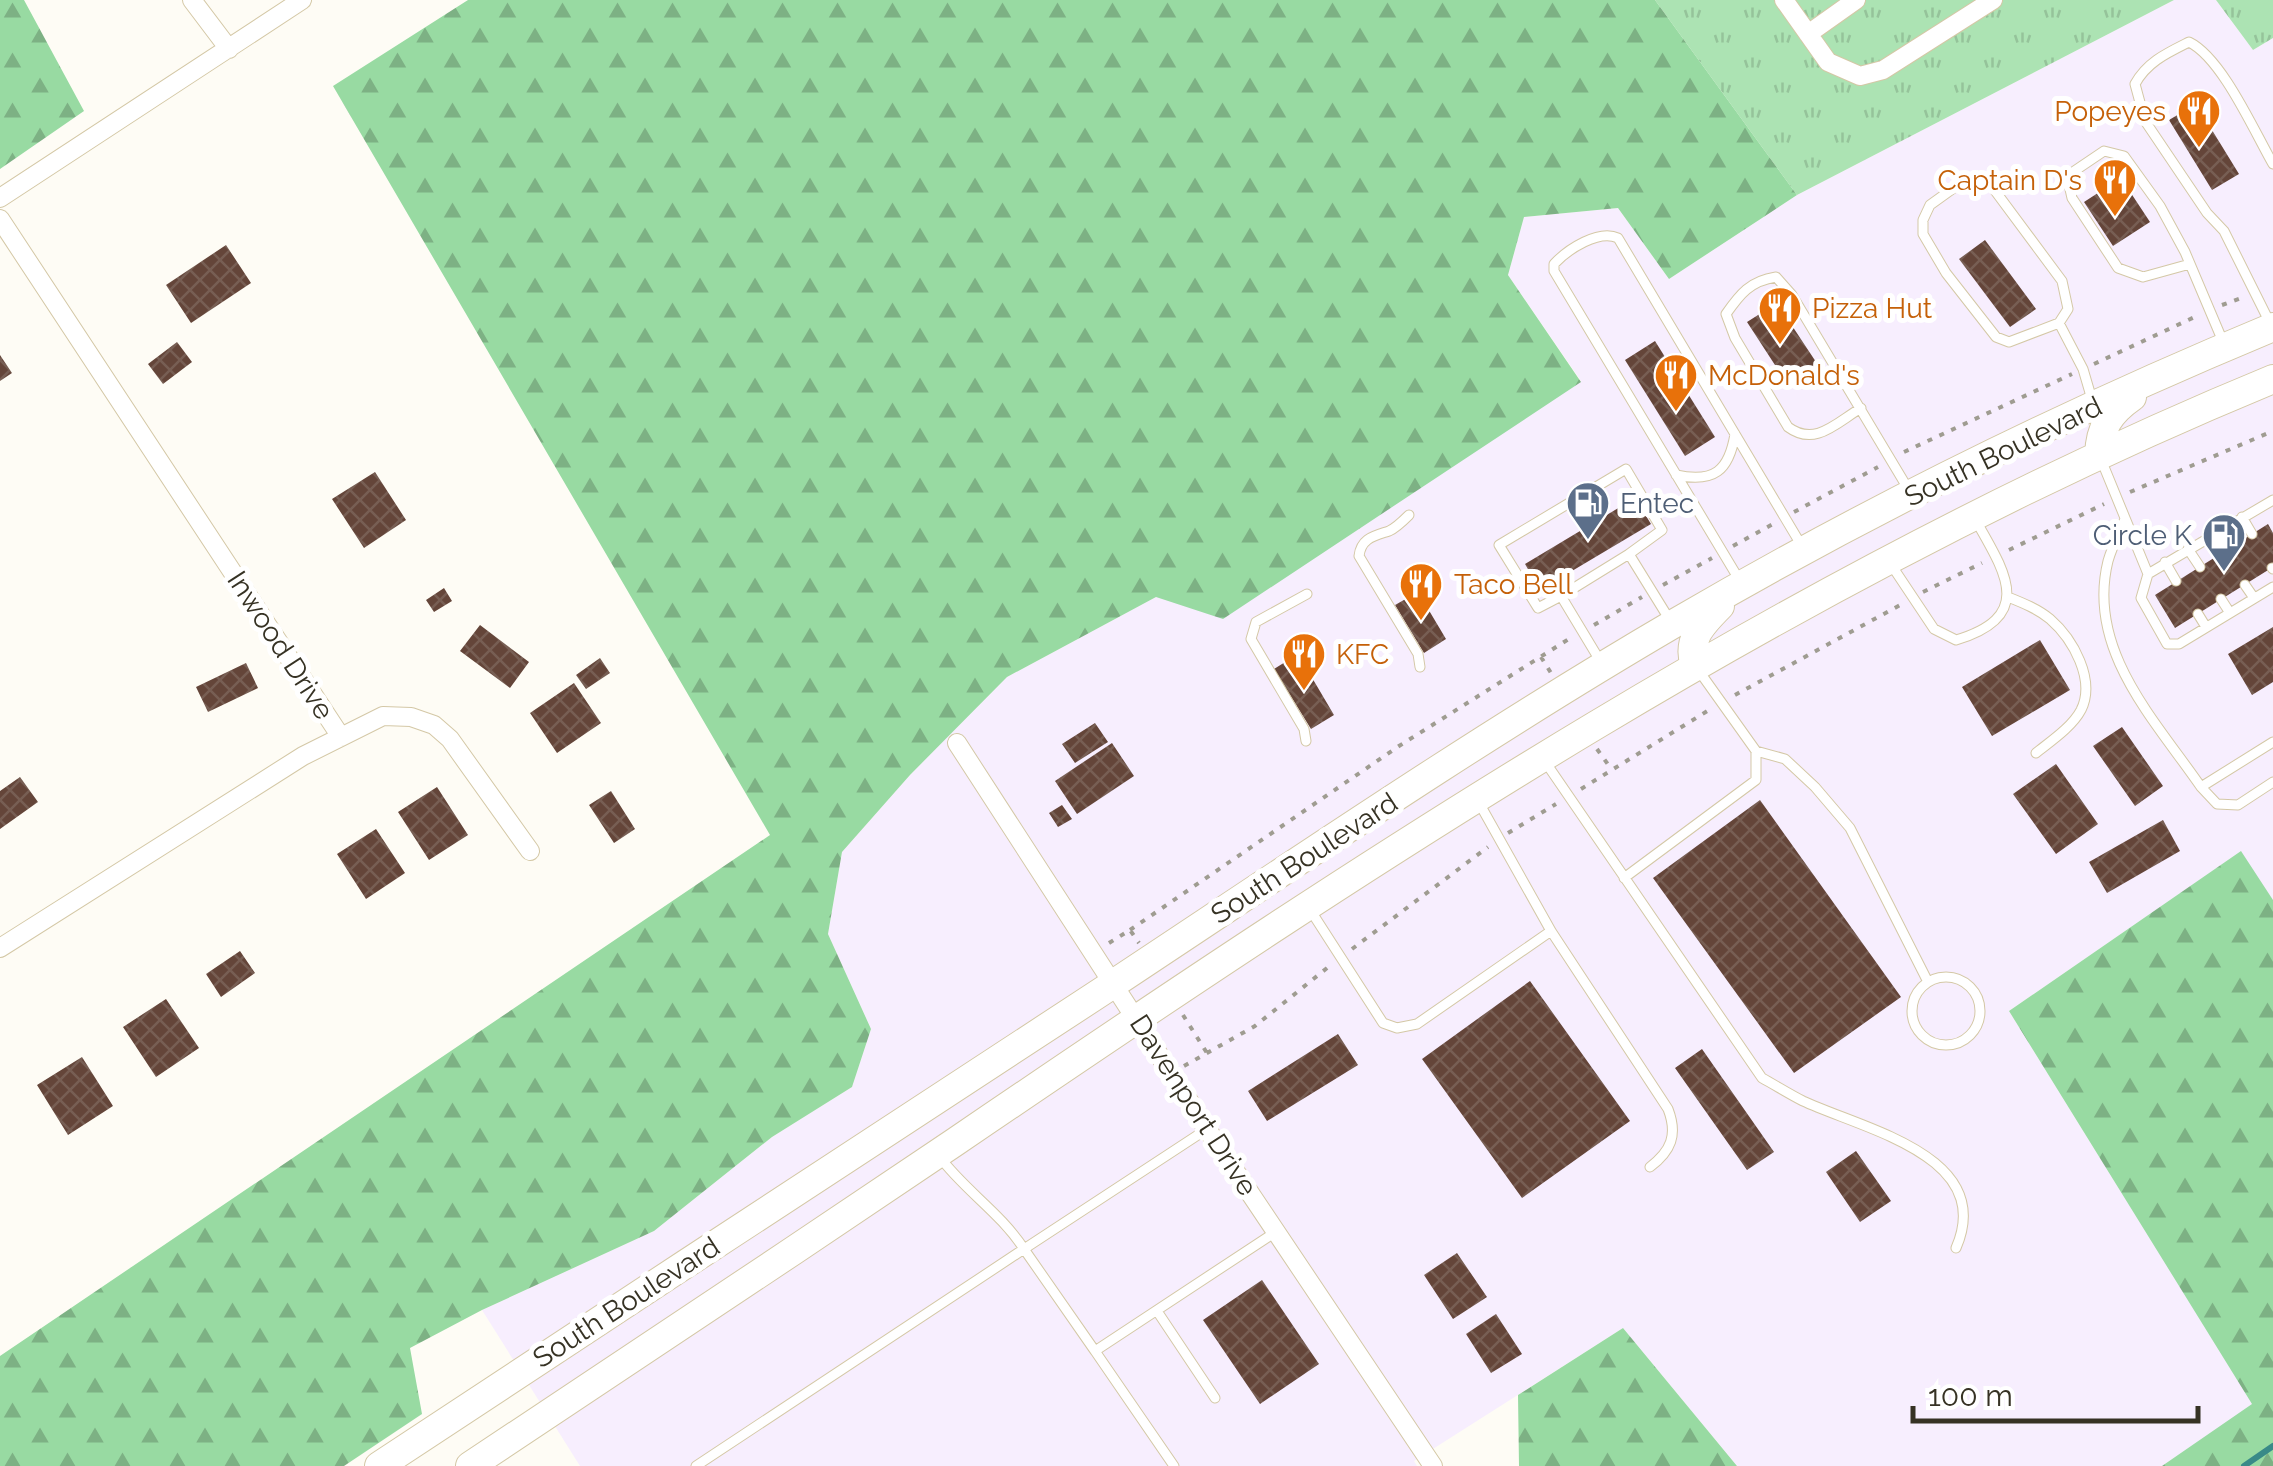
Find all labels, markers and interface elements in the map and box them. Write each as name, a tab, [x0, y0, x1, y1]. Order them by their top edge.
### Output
restaurant icon: Popeyes	[2176, 88, 2222, 149]
place label: Popeyes	[2054, 95, 2166, 128]
restaurant icon: Captain D's	[2092, 157, 2138, 218]
place label: Captain D's	[1937, 164, 2082, 197]
restaurant icon: Pizza Hut	[1757, 285, 1803, 346]
place label: Pizza Hut	[1812, 292, 1933, 325]
restaurant icon: McDonald's	[1653, 352, 1699, 413]
place label: McDonald's	[1708, 359, 1860, 392]
street label: South Boulevard	[1899, 389, 2107, 513]
fuel station icon: Entec	[1565, 480, 1611, 541]
place label: Entec	[1620, 487, 1694, 520]
fuel station icon: Circle K	[2201, 512, 2247, 573]
place label: Circle K	[2093, 519, 2192, 552]
restaurant icon: Taco Bell	[1398, 561, 1444, 622]
street label: Inwood Drive	[220, 565, 341, 726]
place label: Taco Bell	[1454, 568, 1573, 601]
restaurant icon: KFC	[1281, 631, 1327, 692]
place label: KFC	[1336, 638, 1389, 671]
street label: South Boulevard	[1205, 786, 1404, 931]
street label: Davenport Drive	[1123, 1009, 1264, 1202]
street label: South Boulevard	[527, 1230, 726, 1375]
scale bar	[1913, 1361, 2198, 1423]
text: 100 m	[1928, 1378, 2013, 1413]

